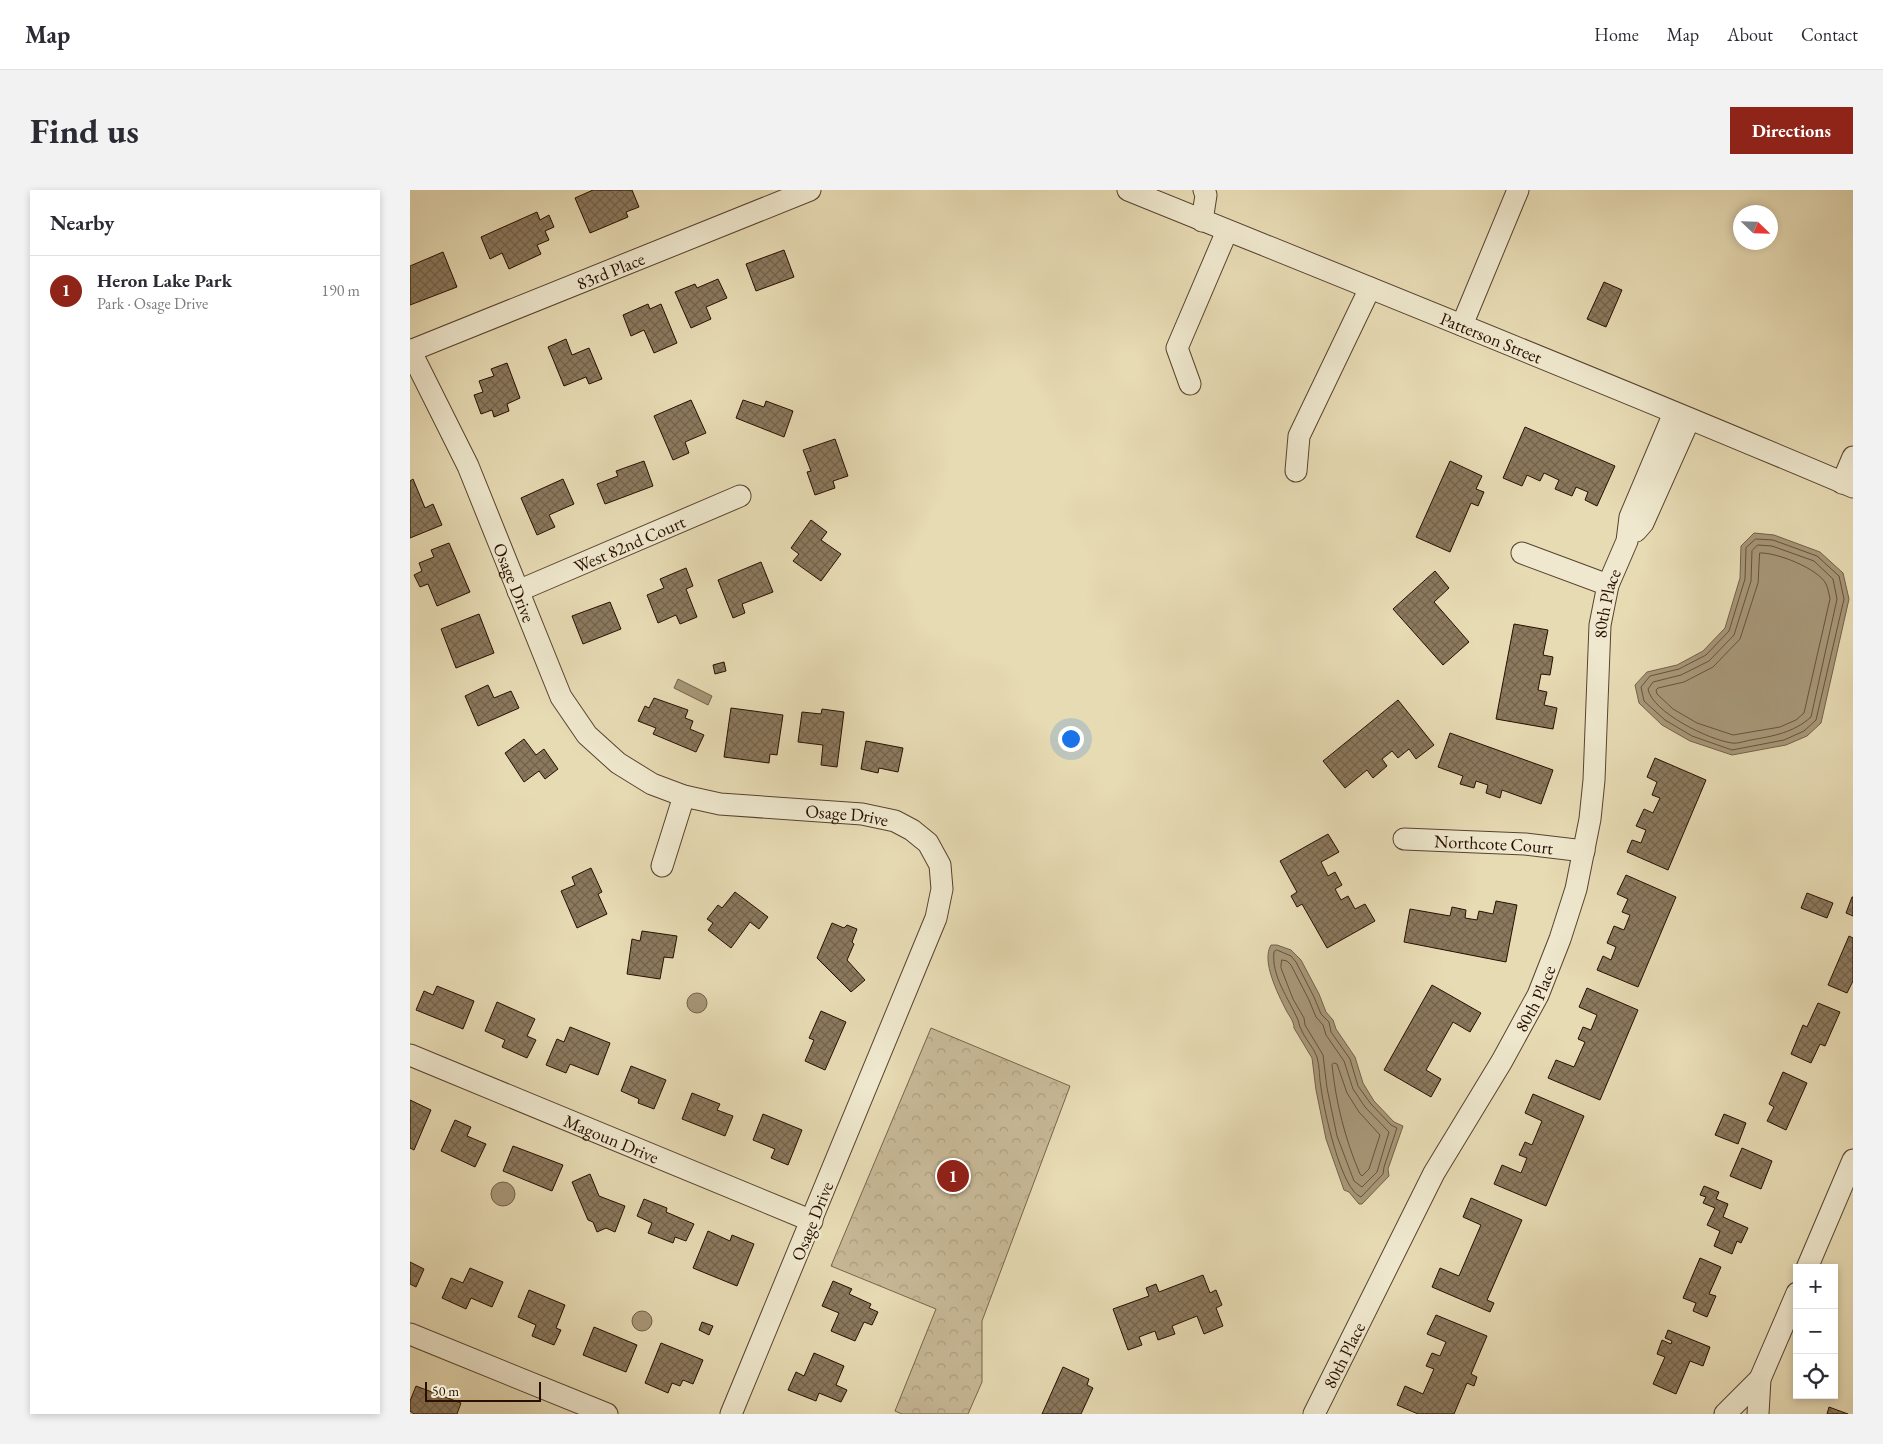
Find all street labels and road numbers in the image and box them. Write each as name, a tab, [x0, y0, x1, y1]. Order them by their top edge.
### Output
street label: 83rd Place	[573, 246, 648, 294]
street label: Patterson Street	[1437, 306, 1546, 368]
street label: West 82nd Court	[570, 509, 689, 577]
street label: Osage Drive	[488, 539, 541, 625]
street label: 80th Place	[1588, 565, 1625, 639]
street label: Osage Drive	[805, 799, 891, 831]
street label: Northcote Court	[1434, 829, 1555, 859]
street label: 80th Place	[1509, 962, 1560, 1036]
street label: Magoun Drive	[560, 1108, 663, 1168]
street label: Osage Drive	[786, 1178, 838, 1264]
street label: 80th Place	[1317, 1318, 1370, 1392]

